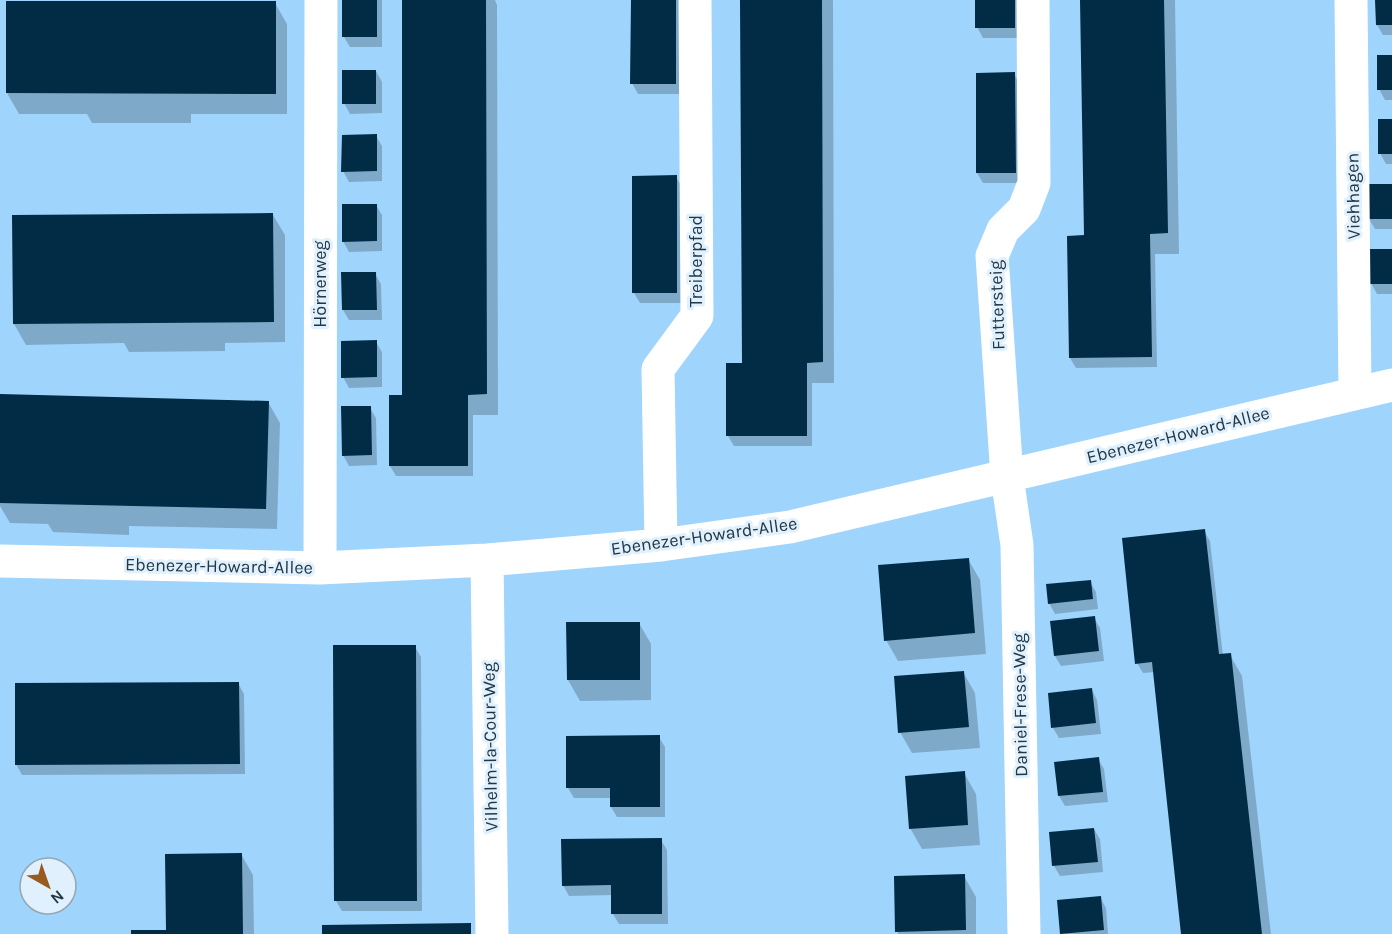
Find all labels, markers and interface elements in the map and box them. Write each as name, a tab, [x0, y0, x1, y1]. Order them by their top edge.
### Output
street label: Viehhagen	[1341, 152, 1365, 240]
street label: Treiberpfad	[685, 215, 707, 307]
street label: Hörnerweg	[309, 240, 331, 328]
street label: Futtersteig	[984, 260, 1010, 350]
street label: Ebenezer-Howard-Allee	[1084, 402, 1272, 468]
street label: Ebenezer-Howard-Allee	[609, 512, 799, 560]
street label: Ebenezer-Howard-Allee	[125, 553, 313, 579]
street label: Daniel-Frese-Weg	[1008, 633, 1032, 777]
street label: Vilhelm-la-Cour-Weg	[478, 662, 502, 832]
north arrow	[18, 856, 78, 916]
text: N	[47, 886, 68, 908]

